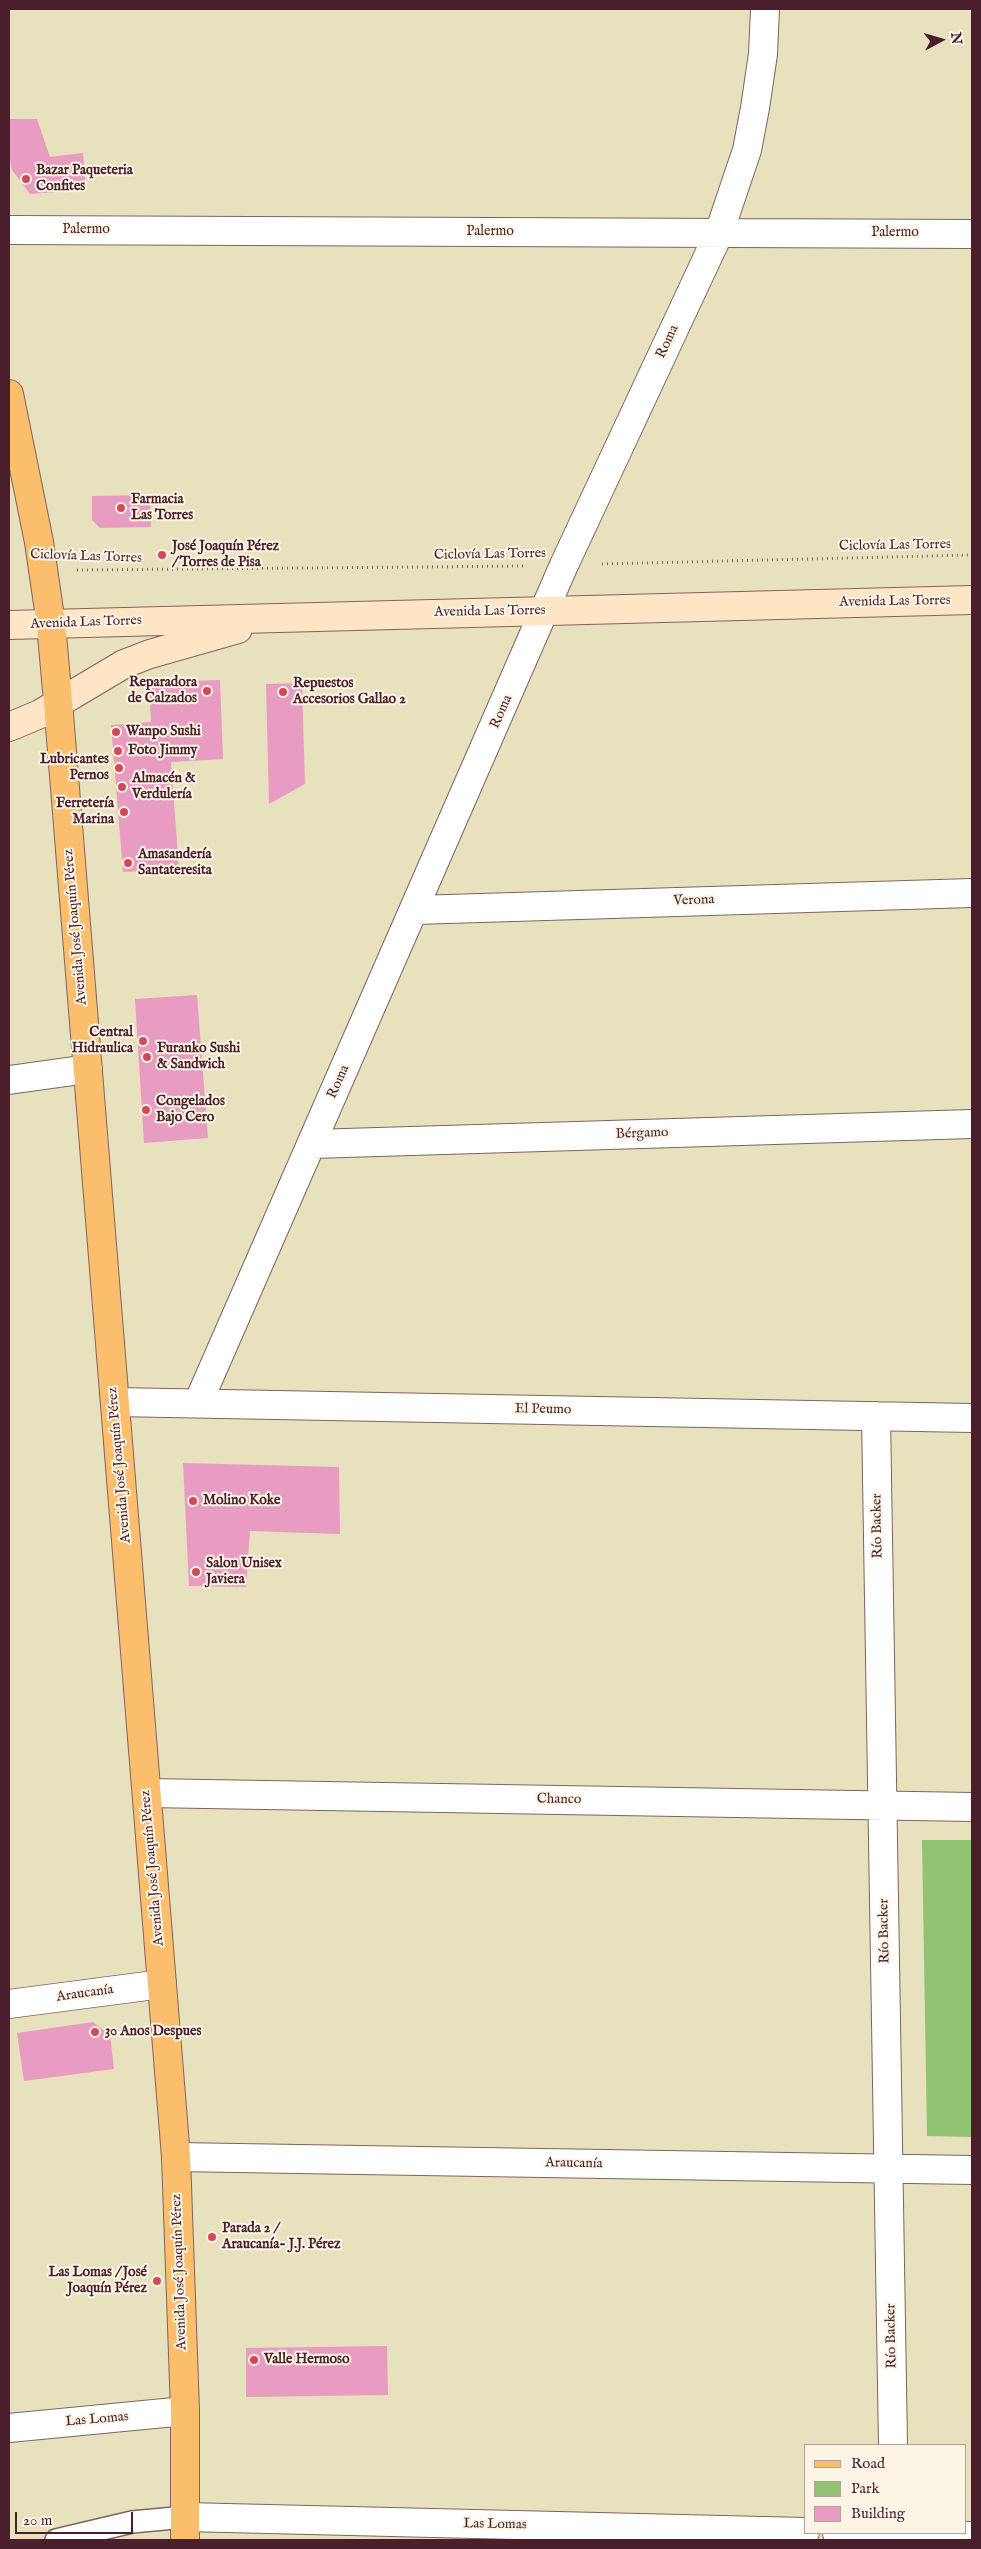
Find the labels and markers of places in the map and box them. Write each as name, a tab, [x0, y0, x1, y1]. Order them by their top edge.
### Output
place label: Bazar Paqueteria Confites	[36, 163, 133, 196]
marker: Bazar Paqueteria Confites	[20, 173, 32, 185]
place label: Farmacia Las Torres	[131, 492, 193, 524]
marker: Farmacia Las Torres	[115, 502, 127, 514]
place label: José Joaquín Pérez / Torres de Pisa	[172, 539, 279, 572]
marker: José Joaquín Pérez / Torres de Pisa	[156, 549, 168, 561]
place label: Reparadora de Calzados	[128, 675, 197, 708]
place label: Repuestos Accesorios Gallao 2	[293, 676, 406, 709]
marker: Reparadora de Calzados	[201, 685, 213, 697]
marker: Repuestos Accesorios Gallao 2	[277, 686, 289, 698]
place label: Wanpo Sushi	[126, 724, 201, 740]
marker: Wanpo Sushi	[110, 726, 122, 738]
place label: Foto Jimmy	[128, 743, 197, 759]
marker: Foto Jimmy	[112, 745, 124, 757]
place label: Lubricantes Pernos	[40, 752, 109, 784]
marker: Lubricantes Pernos	[113, 762, 125, 774]
place label: Almacén & Verdulería	[132, 771, 196, 804]
marker: Almacén & Verdulería	[116, 781, 128, 793]
place label: Ferretería Marina	[56, 796, 114, 829]
marker: Ferretería Marina	[118, 806, 130, 818]
place label: Amasandería Santateresita	[138, 847, 212, 880]
marker: Amasandería Santateresita	[122, 857, 134, 869]
place label: Central Hidraulica	[72, 1025, 133, 1058]
marker: Central Hidraulica	[137, 1035, 149, 1047]
place label: Furanko Sushi & Sandwich	[157, 1041, 240, 1074]
marker: Furanko Sushi & Sandwich	[141, 1051, 153, 1063]
place label: Congelados Bajo Cero	[156, 1094, 225, 1126]
marker: Congelados Bajo Cero	[140, 1104, 152, 1116]
place label: Molino Koke	[203, 1493, 281, 1509]
marker: Molino Koke	[187, 1495, 199, 1507]
place label: Salon Unisex Javiera	[206, 1556, 282, 1588]
marker: Salon Unisex Javiera	[190, 1566, 202, 1578]
place label: 30 Anos Despues	[105, 2024, 201, 2040]
marker: 30 Anos Despues	[89, 2026, 101, 2038]
place label: Parada 2 / Araucanía- J.J. Pérez	[222, 2221, 340, 2254]
marker: Parada 2 / Araucanía- J.J. Pérez	[206, 2231, 218, 2243]
place label: Las Lomas / José Joaquín Pérez	[48, 2265, 147, 2298]
marker: Las Lomas / José Joaquín Pérez	[151, 2275, 163, 2287]
place label: Valle Hermoso	[264, 2352, 350, 2368]
marker: Valle Hermoso	[248, 2354, 260, 2366]

